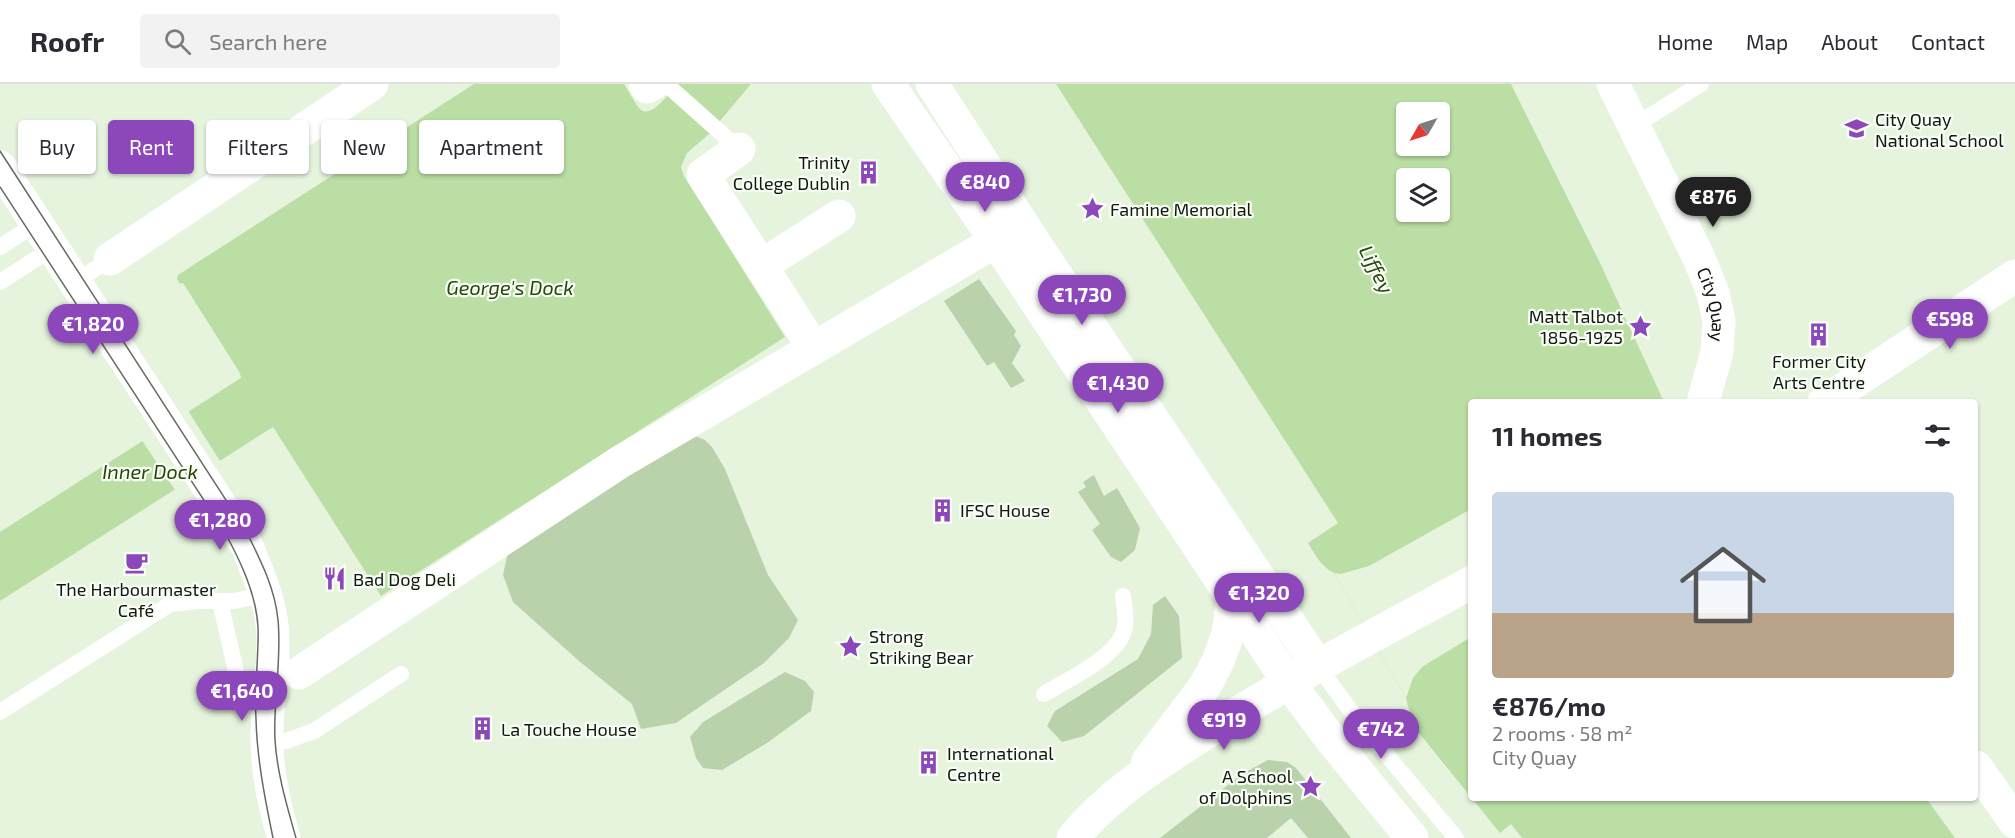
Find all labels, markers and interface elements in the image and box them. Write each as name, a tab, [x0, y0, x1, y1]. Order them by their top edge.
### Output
search box	[140, 14, 560, 68]
text: Roofr	[30, 24, 104, 58]
icon: search	[161, 25, 194, 58]
text: Search here	[209, 28, 327, 54]
text: Home	[1657, 29, 1713, 54]
text: Map	[1746, 29, 1788, 54]
text: About	[1821, 29, 1878, 54]
text: Contact	[1911, 29, 1985, 54]
north arrow	[1396, 102, 1450, 156]
map controls	[1396, 102, 1450, 222]
place label: City Quay National School	[1875, 108, 2004, 151]
school or university icon: City Quay National School	[1844, 116, 1870, 142]
chip: Buy	[18, 120, 96, 174]
chip: Rent	[108, 120, 194, 174]
chip: Filters	[206, 120, 309, 174]
chip: New	[321, 120, 407, 174]
chip: Apartment	[419, 120, 564, 174]
place label: Trinity College Dublin	[733, 151, 850, 194]
building icon: Trinity College Dublin	[855, 159, 881, 185]
pin: €840	[949, 162, 1021, 213]
button: layers	[1396, 168, 1450, 222]
text: €840	[960, 169, 1010, 193]
pin: €876	[1677, 177, 1749, 228]
text: €876	[1689, 184, 1737, 208]
place icon: Famine Memorial	[1079, 196, 1105, 222]
place label: Famine Memorial	[1110, 198, 1253, 220]
water label: Liffey	[1354, 241, 1399, 298]
street label: City Quay	[1693, 264, 1730, 343]
water label: George's Dock	[446, 275, 574, 299]
pin: €1,730	[1033, 275, 1131, 326]
text: €1,730	[1052, 282, 1112, 306]
pin: €598	[1914, 299, 1986, 350]
pin: €1,820	[44, 304, 142, 355]
place label: Matt Talbot 1856-1925	[1529, 305, 1623, 348]
text: €598	[1926, 306, 1974, 330]
text: €1,820	[61, 311, 125, 335]
place icon: Matt Talbot 1856-1925	[1628, 313, 1654, 339]
building icon: Former City Arts Centre	[1806, 322, 1832, 348]
place label: Former City Arts Centre	[1772, 350, 1867, 393]
pin: €1,430	[1069, 363, 1167, 414]
text: €1,430	[1087, 370, 1149, 394]
icon: filters	[1921, 419, 1954, 452]
text: 11 homes	[1492, 420, 1602, 451]
water label: Inner Dock	[102, 459, 198, 483]
building icon: IFSC House	[929, 497, 955, 523]
place label: IFSC House	[960, 499, 1050, 521]
pin: €1,280	[171, 500, 269, 551]
text: €1,280	[188, 507, 252, 531]
icon: home	[1669, 531, 1777, 639]
cafe icon: The Harbourmaster Café	[123, 550, 149, 576]
restaurant icon: Bad Dog Deli	[322, 566, 348, 592]
place label: Bad Dog Deli	[353, 568, 456, 590]
pin: €1,320	[1210, 573, 1308, 624]
place label: The Harbourmaster Café	[56, 578, 216, 621]
text: €1,320	[1228, 580, 1290, 604]
place label: Strong Striking Bear	[869, 625, 974, 668]
place icon: Strong Striking Bear	[838, 633, 864, 659]
pin: €1,640	[193, 671, 291, 722]
text: €1,640	[210, 678, 274, 702]
text: €876/mo	[1492, 690, 1606, 721]
pin: €919	[1188, 700, 1260, 751]
text: €919	[1201, 707, 1247, 731]
pin: €742	[1345, 709, 1417, 760]
building icon: La Touche House	[470, 716, 496, 742]
text: €742	[1357, 716, 1405, 740]
place label: La Touche House	[501, 718, 637, 740]
text: 2 rooms · 58 m²	[1492, 721, 1633, 745]
place label: International Centre	[947, 742, 1054, 785]
text: City Quay	[1492, 745, 1577, 769]
building icon: International Centre	[916, 750, 942, 776]
place label: A School of Dolphins	[1199, 765, 1293, 808]
place icon: A School of Dolphins	[1297, 773, 1323, 799]

